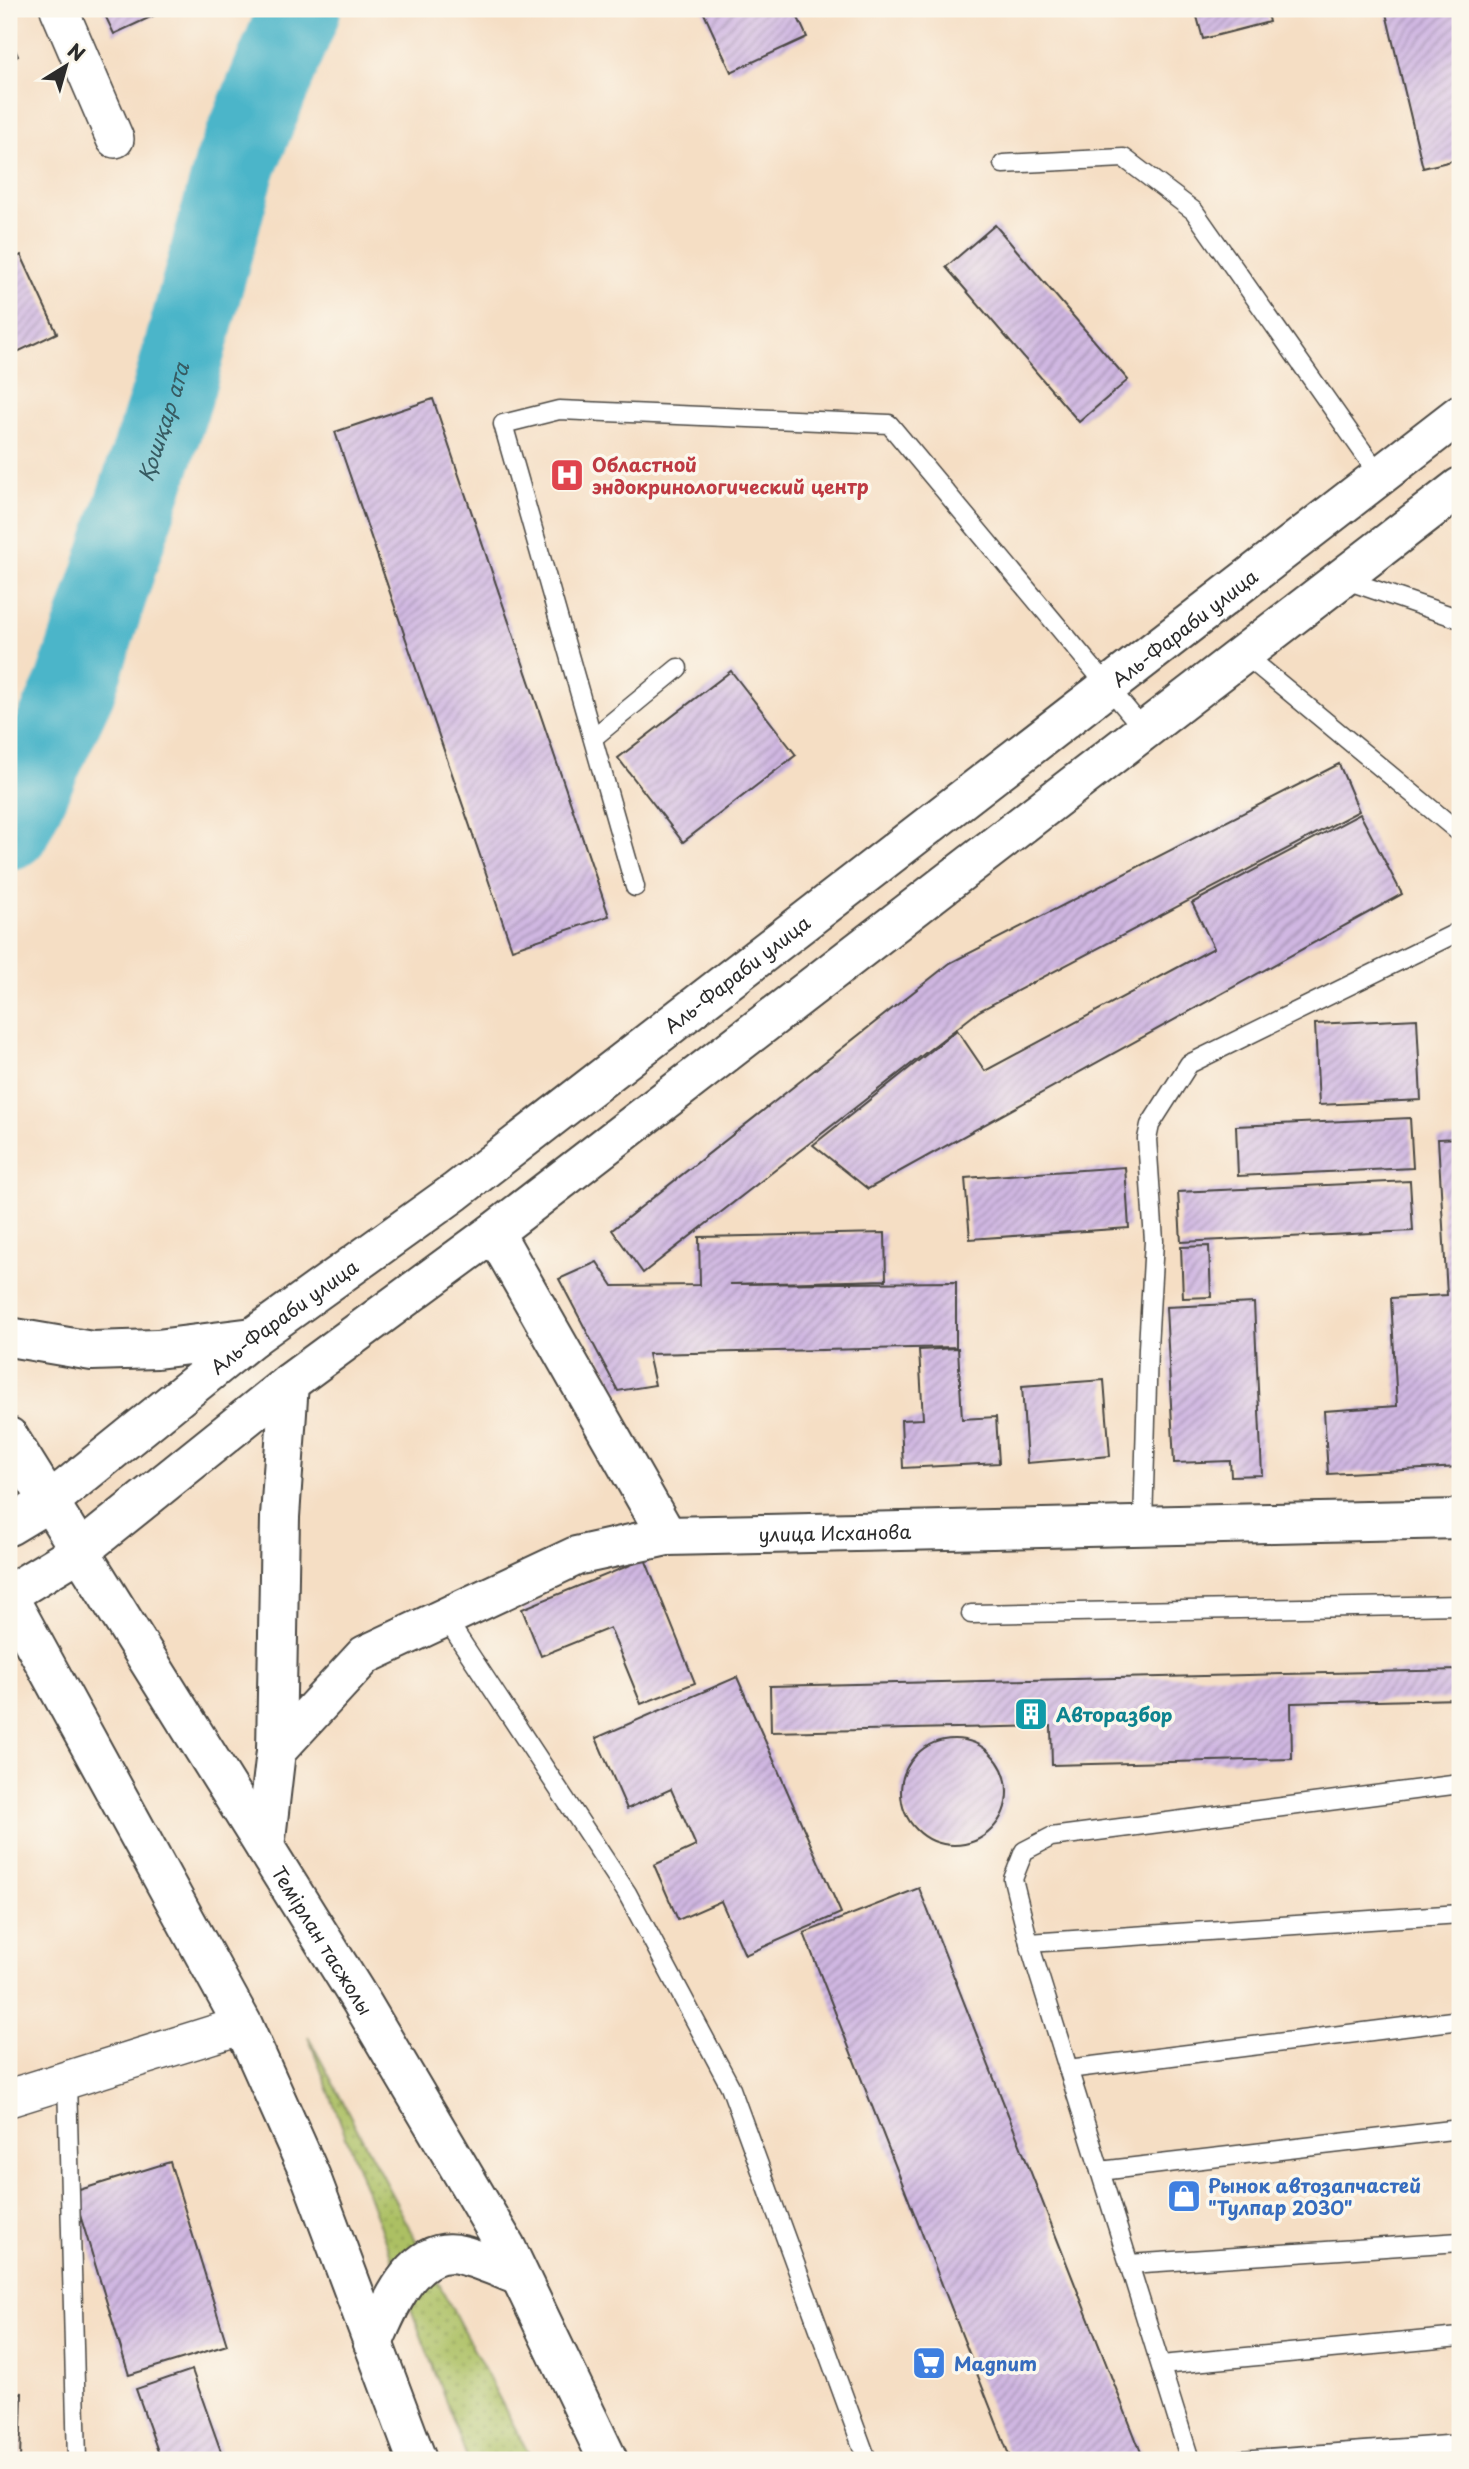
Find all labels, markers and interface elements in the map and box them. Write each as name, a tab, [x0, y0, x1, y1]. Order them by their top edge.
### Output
north arrow	[32, 32, 102, 102]
text: N	[62, 36, 91, 67]
water label: Қошқар ата	[129, 358, 196, 485]
place label: Областной эндокринологический центр	[592, 450, 869, 500]
hospital icon: Областной эндокринологический центр	[548, 456, 586, 494]
street label: Аль-Фараби улица	[1105, 562, 1263, 693]
street label: Аль-Фараби улица	[658, 908, 816, 1039]
street label: Аль-Фараби улица	[204, 1252, 363, 1381]
street label: улица Исханова	[758, 1517, 912, 1548]
building icon: Авторазбор	[1012, 1695, 1050, 1733]
place label: Авторазбор	[1056, 1700, 1173, 1728]
street label: Темірлан тасжолы	[266, 1860, 380, 2020]
place label: Рынок автозапчастей "Тулпар 2030"	[1208, 2171, 1421, 2221]
shop icon: Рынок автозапчастей "Тулпар 2030"	[1165, 2177, 1203, 2215]
supermarket icon: Magnum	[910, 2344, 948, 2382]
place label: Magnum	[954, 2349, 1037, 2377]

